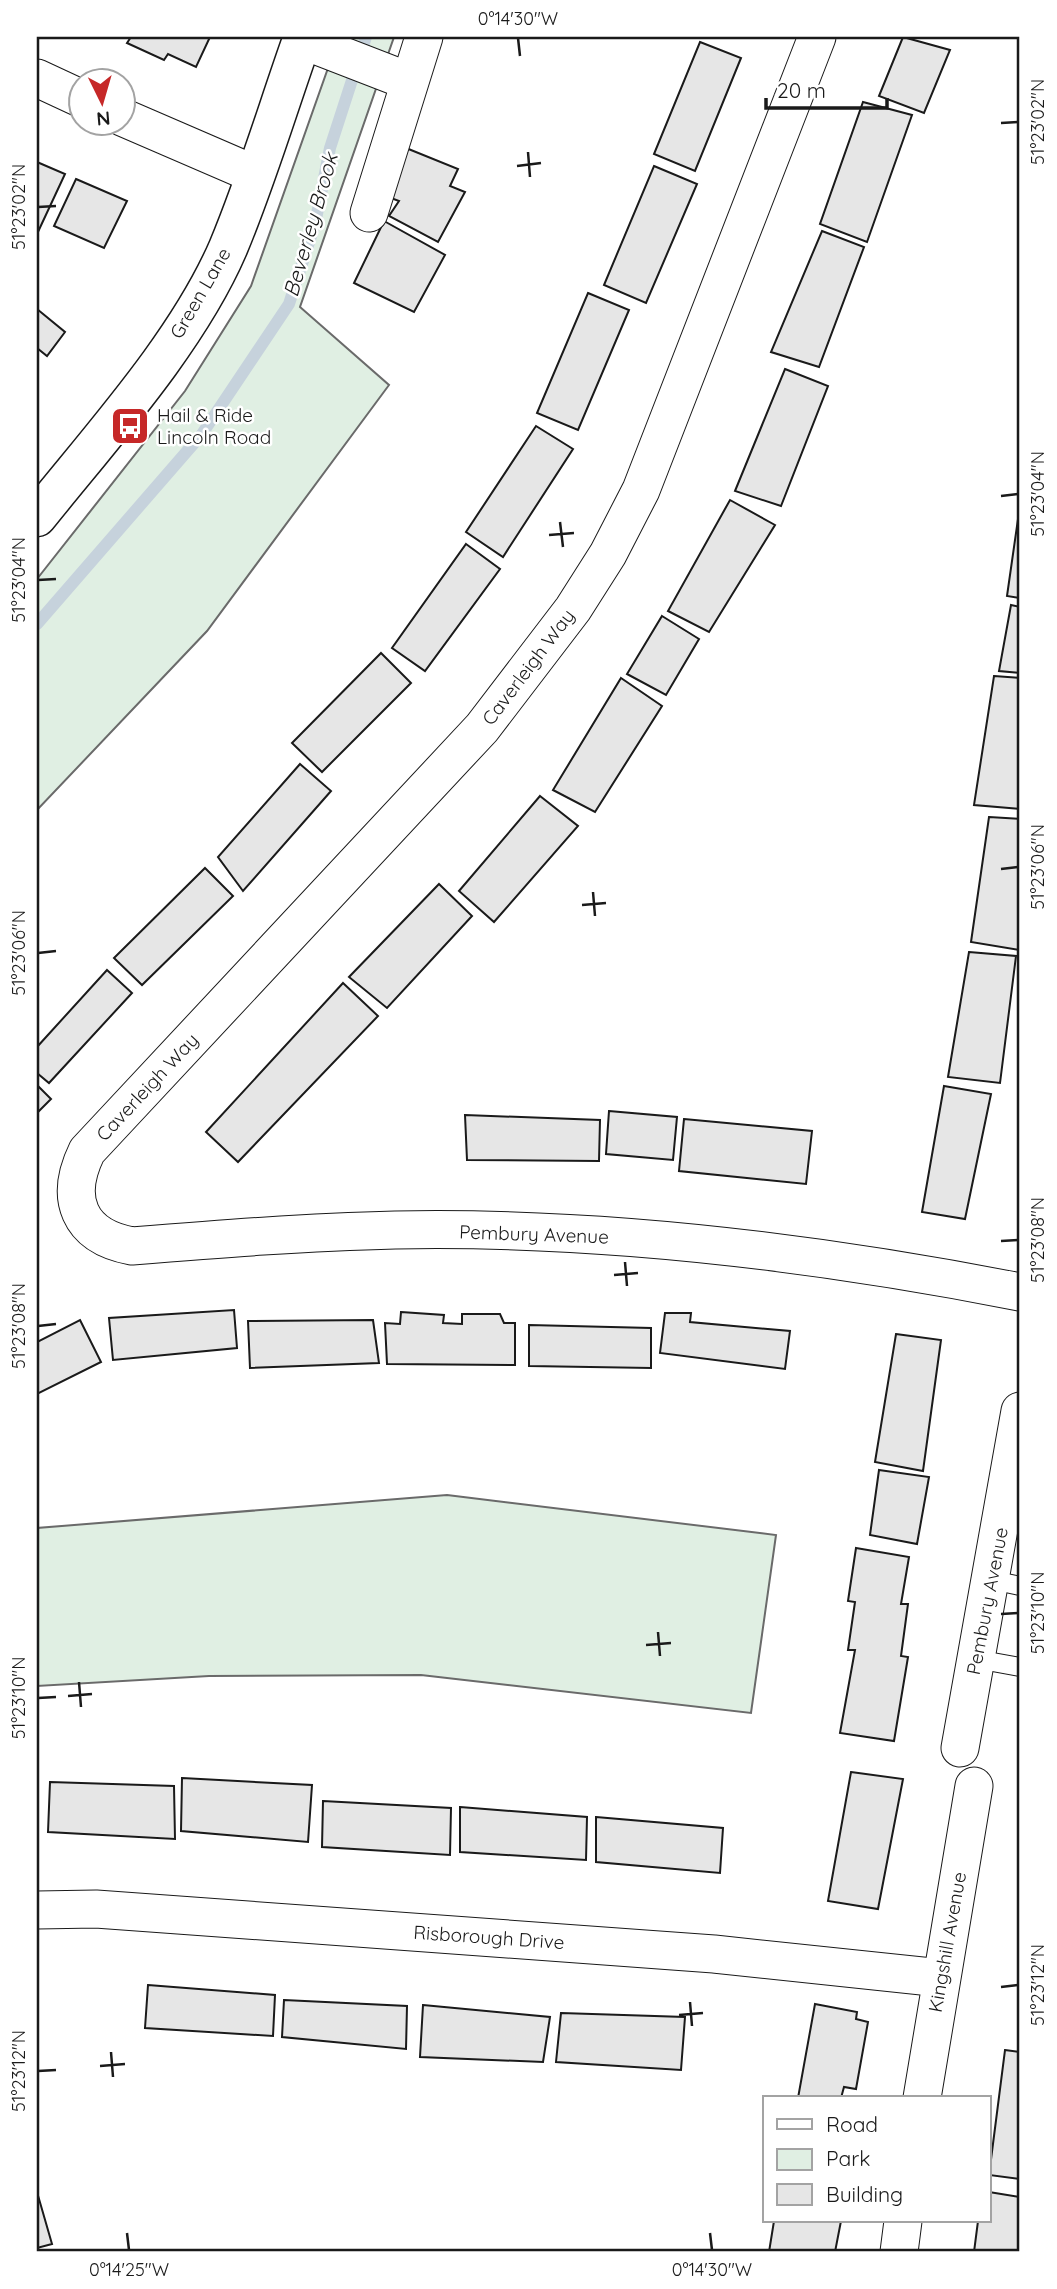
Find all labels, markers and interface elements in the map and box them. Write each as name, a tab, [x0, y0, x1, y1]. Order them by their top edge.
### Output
text: 0°14'30"W	[478, 7, 558, 30]
north arrow	[66, 66, 136, 136]
scale bar	[766, 66, 887, 110]
text: 20 m	[777, 77, 826, 103]
text: 51°23'02"N	[1026, 79, 1049, 165]
text: N	[95, 106, 111, 131]
water label: Beverley Brook	[277, 148, 343, 300]
text: 51°23'02"N	[7, 164, 30, 250]
street label: Green Lane	[164, 243, 236, 343]
place label: Hail & Ride Lincoln Road	[157, 403, 271, 449]
bus stop icon: Hail & Ride Lincoln Road	[109, 405, 151, 447]
text: 51°23'04"N	[1026, 451, 1049, 537]
text: 51°23'04"N	[7, 537, 30, 623]
street label: Caverleigh Way	[477, 604, 579, 730]
text: 51°23'06"N	[1026, 824, 1049, 910]
text: 51°23'06"N	[7, 910, 30, 996]
street label: Caverleigh Way	[91, 1028, 203, 1146]
text: 51°23'08"N	[1026, 1197, 1049, 1283]
street label: Pembury Avenue	[459, 1219, 609, 1249]
text: 51°23'08"N	[7, 1283, 30, 1369]
street label: Pembury Avenue	[961, 1525, 1013, 1677]
text: 51°23'10"N	[1026, 1572, 1049, 1654]
text: 51°23'10"N	[7, 1657, 30, 1739]
street label: Kingshill Avenue	[923, 1870, 971, 2014]
street label: Risborough Drive	[413, 1920, 565, 1954]
text: 51°23'12"N	[1026, 1944, 1049, 2026]
text: 51°23'12"N	[7, 2030, 30, 2112]
legend	[763, 2096, 990, 2222]
text: Road	[826, 2111, 878, 2137]
text: Park	[826, 2145, 870, 2171]
text: Building	[826, 2181, 903, 2207]
text: 0°14'25"W	[89, 2258, 169, 2281]
text: 0°14'30"W	[672, 2258, 752, 2281]

